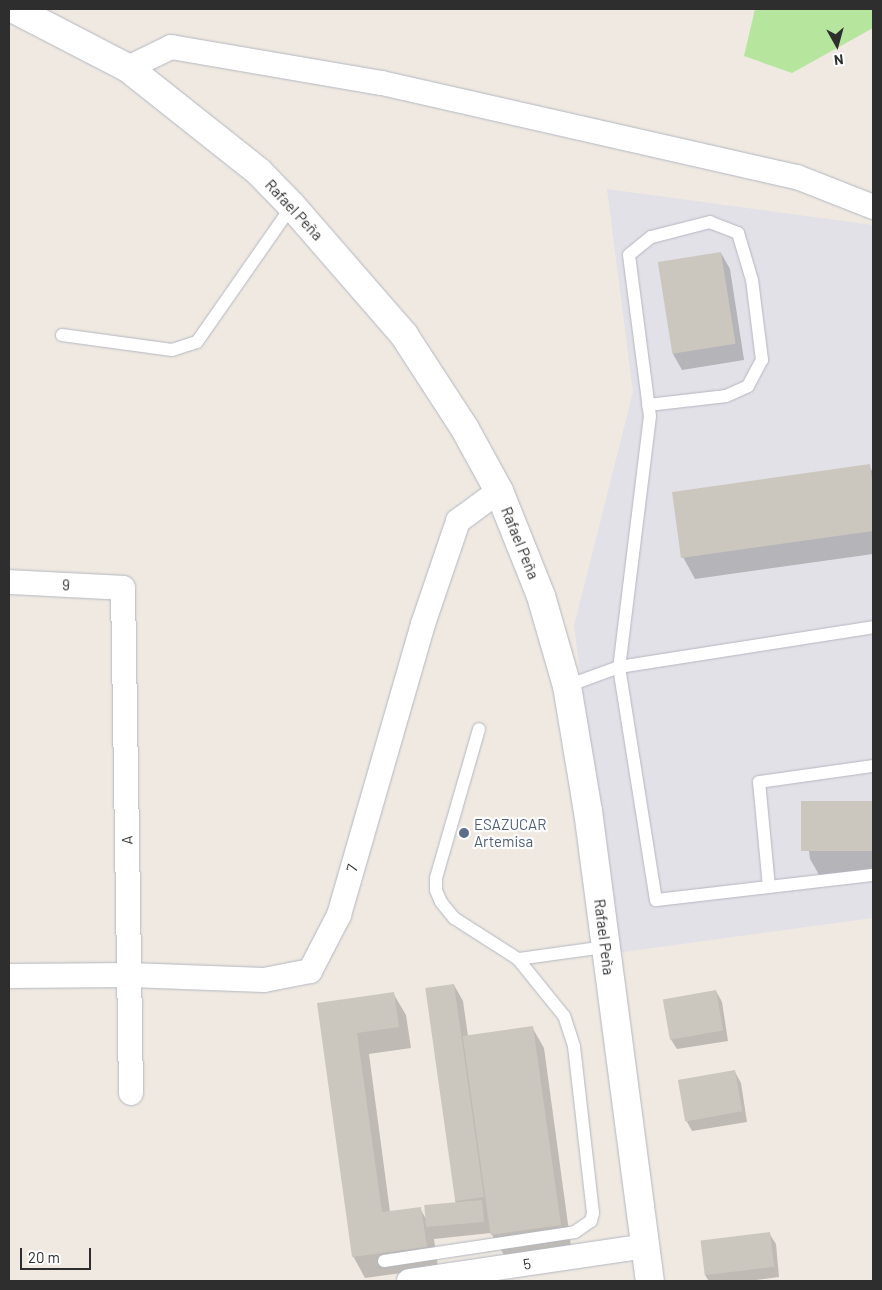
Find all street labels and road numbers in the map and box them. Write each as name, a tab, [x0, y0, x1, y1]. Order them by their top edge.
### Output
street label: Rafael Peña	[261, 176, 327, 244]
street label: Rafael Peña	[497, 504, 543, 582]
street label: 9	[62, 576, 70, 594]
street label: A	[118, 835, 136, 845]
street label: 7	[342, 862, 362, 874]
street label: Rafael Peña	[590, 898, 618, 976]
street label: 5	[522, 1255, 532, 1273]

